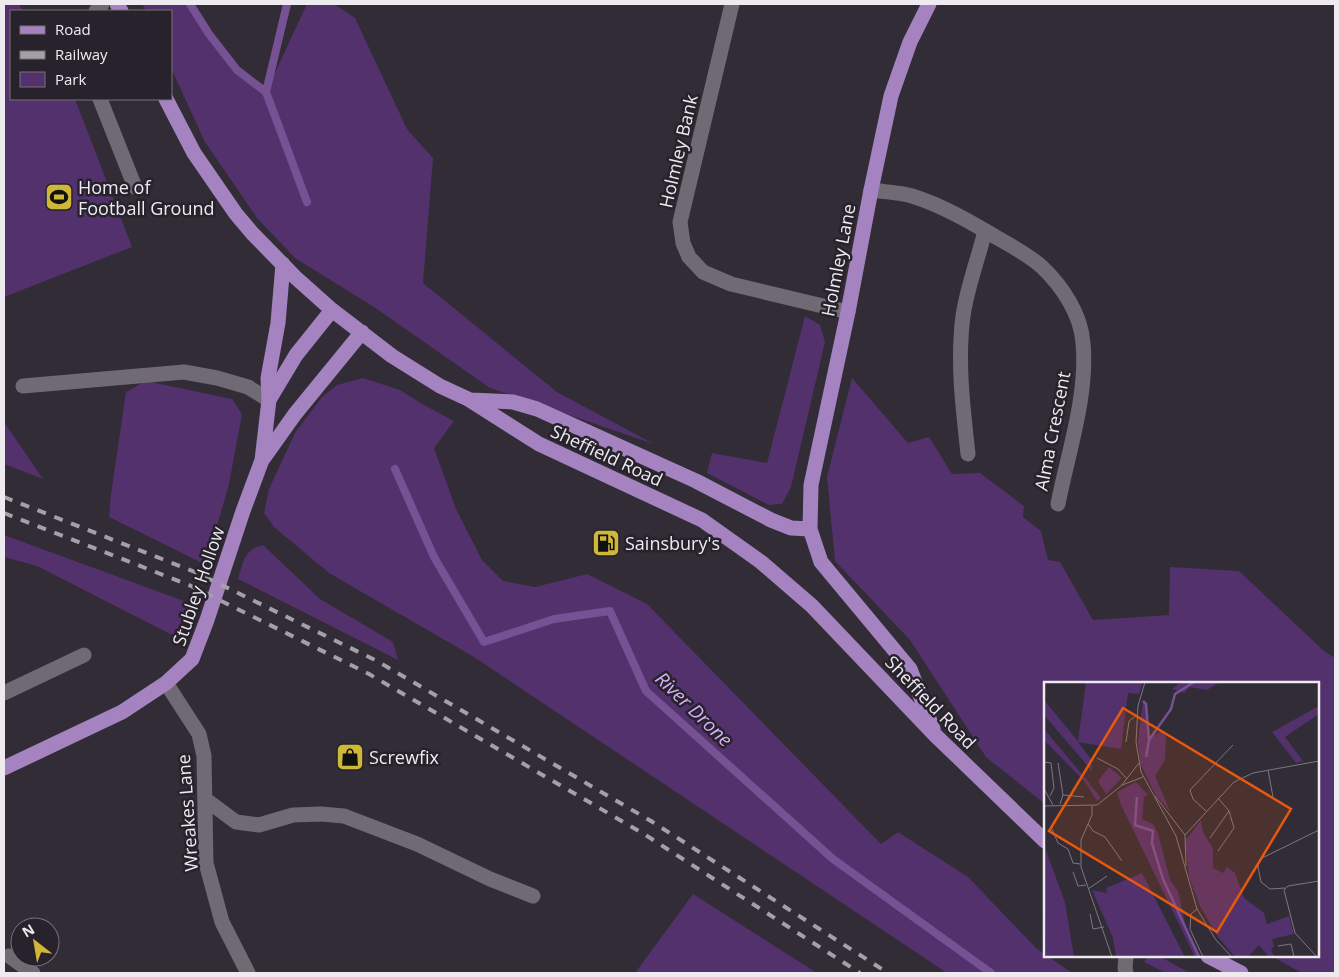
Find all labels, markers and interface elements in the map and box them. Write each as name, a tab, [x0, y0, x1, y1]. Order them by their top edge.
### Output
legend	[10, 10, 172, 100]
text: Road	[55, 19, 91, 39]
text: Railway	[55, 44, 108, 64]
text: Park	[55, 69, 86, 89]
street label: Holmley Bank	[653, 91, 703, 210]
place label: Home of Football Ground	[78, 175, 215, 220]
sports icon: Home of Football Ground	[44, 182, 74, 212]
street label: Holmley Lane	[815, 202, 861, 318]
street label: Alma Crescent	[1029, 369, 1075, 493]
street label: Sheffield Road	[547, 419, 667, 491]
street label: Stubley Hollow	[166, 523, 230, 649]
fuel station icon: Sainsbury's	[591, 528, 621, 558]
place label: Sainsbury's	[625, 531, 720, 555]
street label: Sheffield Road	[880, 650, 982, 754]
water label: River Drone	[650, 666, 738, 752]
inset map	[1044, 682, 1319, 957]
shop icon: Screwfix	[335, 742, 365, 772]
place label: Screwfix	[369, 745, 440, 769]
street label: Wreakes Lane	[171, 754, 203, 872]
north arrow	[10, 917, 60, 967]
text: N	[18, 919, 38, 942]

